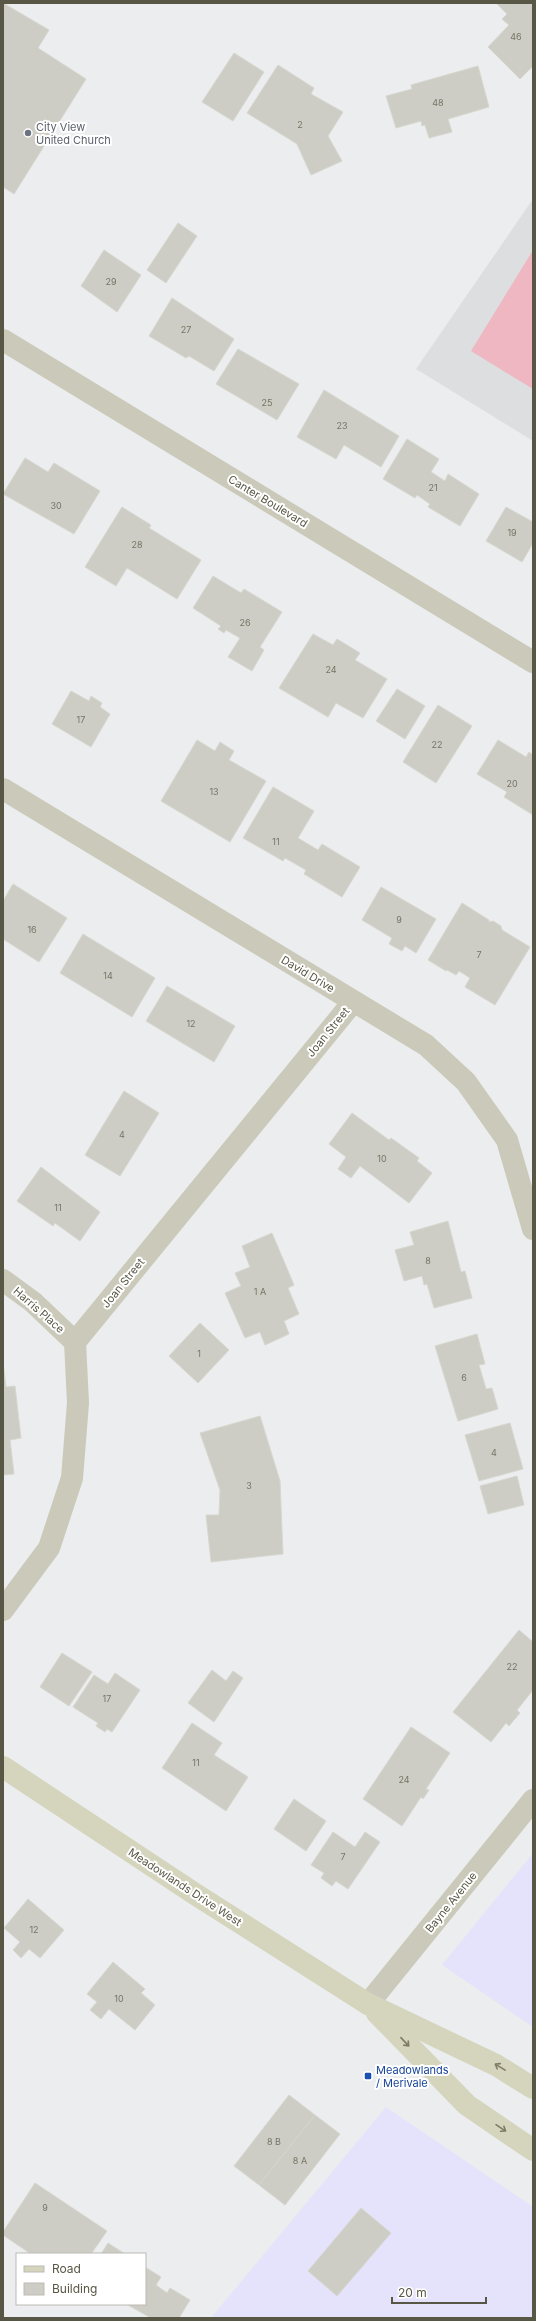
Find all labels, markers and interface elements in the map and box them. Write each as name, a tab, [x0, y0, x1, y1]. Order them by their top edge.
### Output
house number: 46	[510, 31, 522, 42]
house number: 48	[432, 97, 444, 108]
house number: 2	[297, 119, 303, 130]
place label: City View United Church	[36, 120, 111, 147]
marker: City View United Church	[23, 128, 33, 138]
house number: 29	[105, 276, 117, 287]
house number: 27	[181, 324, 191, 335]
house number: 25	[262, 397, 272, 408]
house number: 23	[336, 420, 348, 431]
street label: Canter Boulevard	[226, 472, 310, 530]
house number: 21	[428, 482, 438, 493]
house number: 30	[50, 500, 62, 511]
house number: 19	[507, 527, 517, 538]
house number: 28	[131, 539, 143, 550]
house number: 26	[239, 617, 251, 628]
house number: 24	[325, 664, 337, 675]
house number: 17	[77, 714, 85, 725]
house number: 22	[432, 739, 442, 750]
house number: 20	[506, 778, 518, 789]
house number: 13	[209, 786, 219, 797]
house number: 11	[272, 836, 280, 847]
house number: 9	[396, 914, 402, 925]
house number: 16	[27, 924, 37, 935]
house number: 7	[476, 949, 482, 960]
street label: David Drive	[279, 953, 337, 995]
house number: 14	[103, 970, 113, 981]
street label: Joan Street	[304, 1004, 353, 1060]
house number: 12	[186, 1018, 196, 1029]
house number: 4	[119, 1129, 125, 1140]
house number: 10	[377, 1153, 387, 1164]
house number: 11	[54, 1202, 62, 1213]
street label: Joan Street	[99, 1255, 148, 1311]
house number: 8	[425, 1255, 431, 1266]
street label: Harris Place	[11, 1284, 67, 1336]
house number: 1 A	[254, 1286, 266, 1297]
house number: 1	[197, 1348, 201, 1359]
house number: 6	[461, 1372, 467, 1383]
house number: 4	[491, 1447, 497, 1458]
house number: 3	[246, 1480, 252, 1491]
house number: 22	[507, 1661, 517, 1672]
house number: 17	[103, 1693, 111, 1704]
house number: 11	[192, 1757, 200, 1768]
house number: 24	[398, 1774, 410, 1785]
street label: Meadowlands Drive West	[126, 1845, 245, 1929]
house number: 7	[340, 1851, 346, 1862]
street label: Bayne Avenue	[422, 1869, 480, 1935]
house number: 12	[29, 1924, 39, 1935]
house number: 10	[114, 1993, 124, 2004]
one-way arrow	[400, 2037, 409, 2047]
place label: Meadowlands / Merivale	[376, 2063, 449, 2090]
one-way arrow	[494, 2063, 506, 2071]
marker: Meadowlands / Merivale	[363, 2071, 373, 2081]
one-way arrow	[496, 2124, 507, 2132]
house number: 8 B	[267, 2136, 281, 2147]
house number: 8 A	[293, 2155, 307, 2166]
house number: 9	[42, 2202, 48, 2213]
legend	[16, 2253, 146, 2305]
text: Road	[52, 2261, 81, 2276]
scale bar	[392, 2279, 486, 2305]
text: Building	[52, 2281, 97, 2296]
text: 20 m	[398, 2285, 427, 2300]

